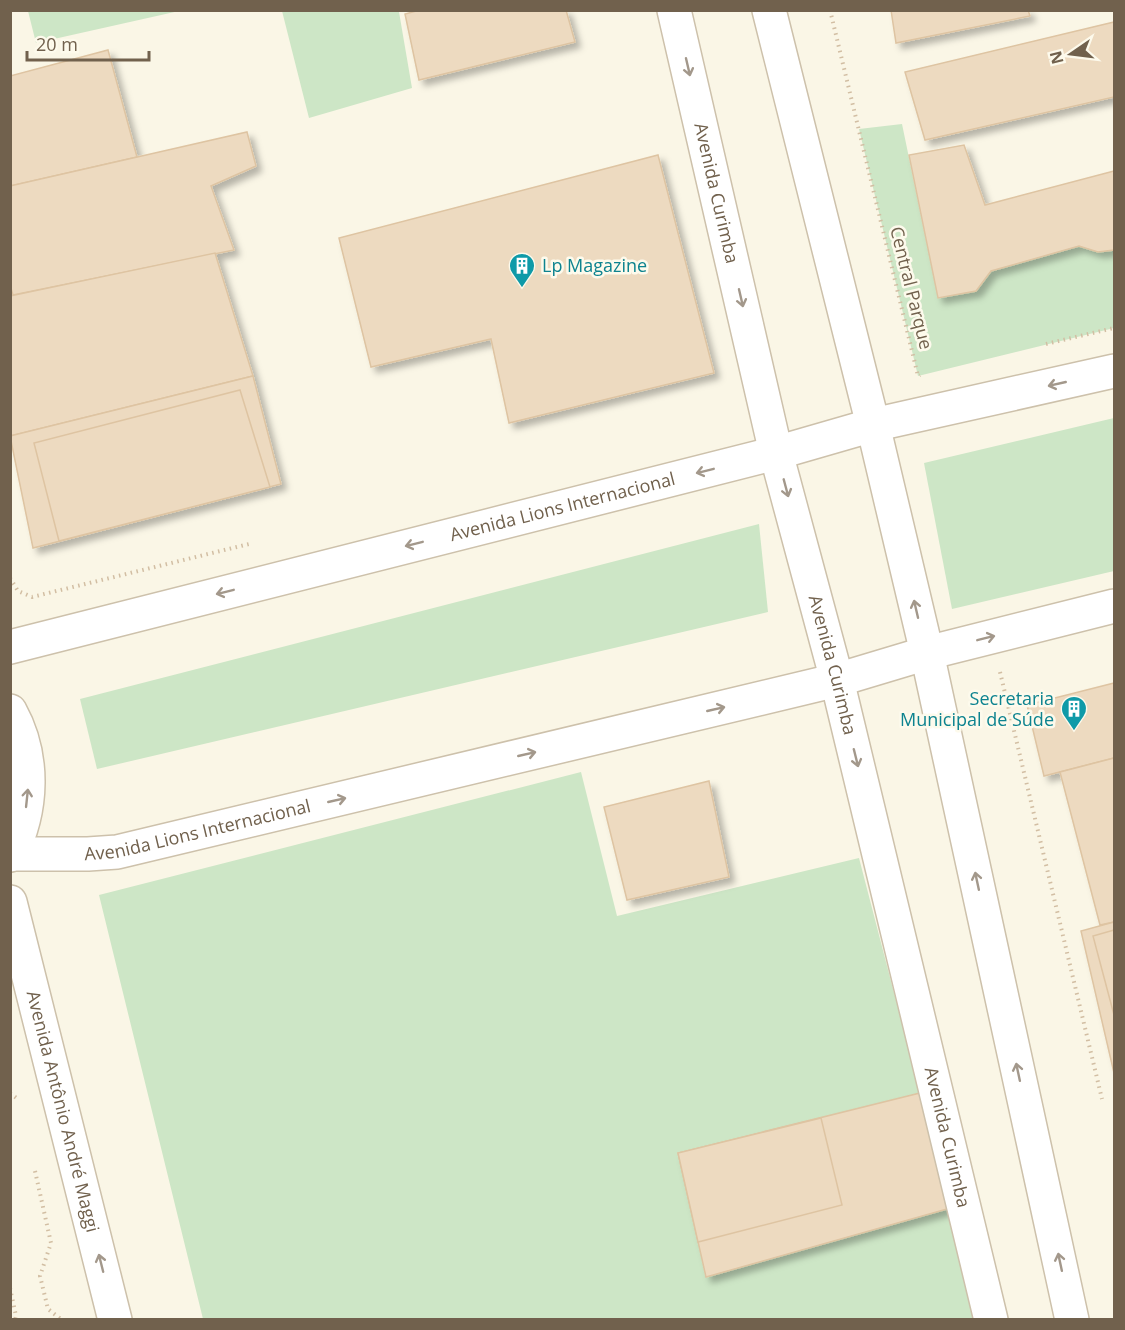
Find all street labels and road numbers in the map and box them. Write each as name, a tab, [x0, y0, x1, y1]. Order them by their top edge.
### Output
street label: Avenida Curimba	[689, 120, 745, 266]
street label: Central Parque	[885, 224, 939, 352]
street label: Avenida Lions Internacional	[447, 466, 677, 546]
street label: Avenida Curimba	[804, 592, 863, 737]
street label: Avenida Lions Internacional	[83, 793, 313, 865]
street label: Avenida Antônio André Maggi	[22, 988, 106, 1235]
street label: Avenida Curimba	[920, 1064, 977, 1210]

